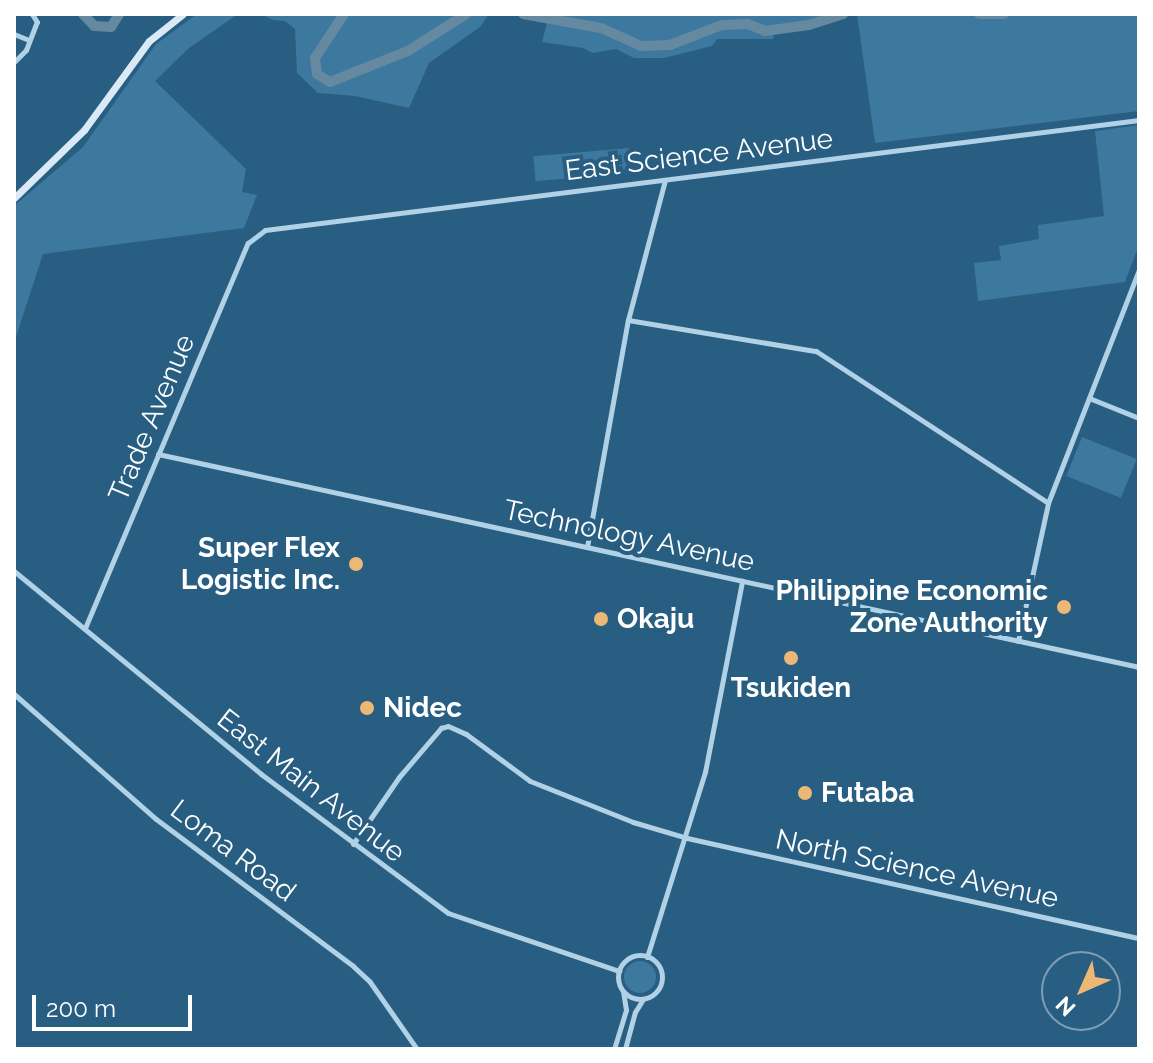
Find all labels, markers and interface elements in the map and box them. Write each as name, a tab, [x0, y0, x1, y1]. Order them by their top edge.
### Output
street label: East Science Avenue	[563, 122, 835, 188]
street label: Trade Avenue	[102, 329, 202, 507]
street label: Technology Avenue	[500, 493, 758, 579]
place label: Super Flex Logistic Inc.	[181, 531, 340, 597]
marker: Super Flex Logistic Inc.	[347, 555, 365, 573]
place label: Philippine Economic Zone Authority	[775, 574, 1048, 640]
marker: Philippine Economic Zone Authority	[1055, 598, 1073, 616]
place label: Okaju	[617, 602, 694, 636]
marker: Okaju	[592, 610, 610, 628]
marker: Tsukiden	[782, 649, 800, 667]
place label: Tsukiden	[731, 671, 851, 705]
place label: Nidec	[383, 691, 462, 725]
marker: Nidec	[358, 699, 376, 717]
street label: East Main Avenue	[210, 702, 412, 870]
place label: Futaba	[821, 776, 914, 810]
marker: Futaba	[796, 784, 814, 802]
street label: Loma Road	[164, 793, 302, 909]
street label: North Science Avenue	[772, 823, 1062, 915]
north arrow	[1041, 951, 1121, 1031]
scale bar	[36, 979, 196, 1029]
text: N	[1050, 991, 1081, 1022]
text: 200 m	[46, 994, 116, 1023]

